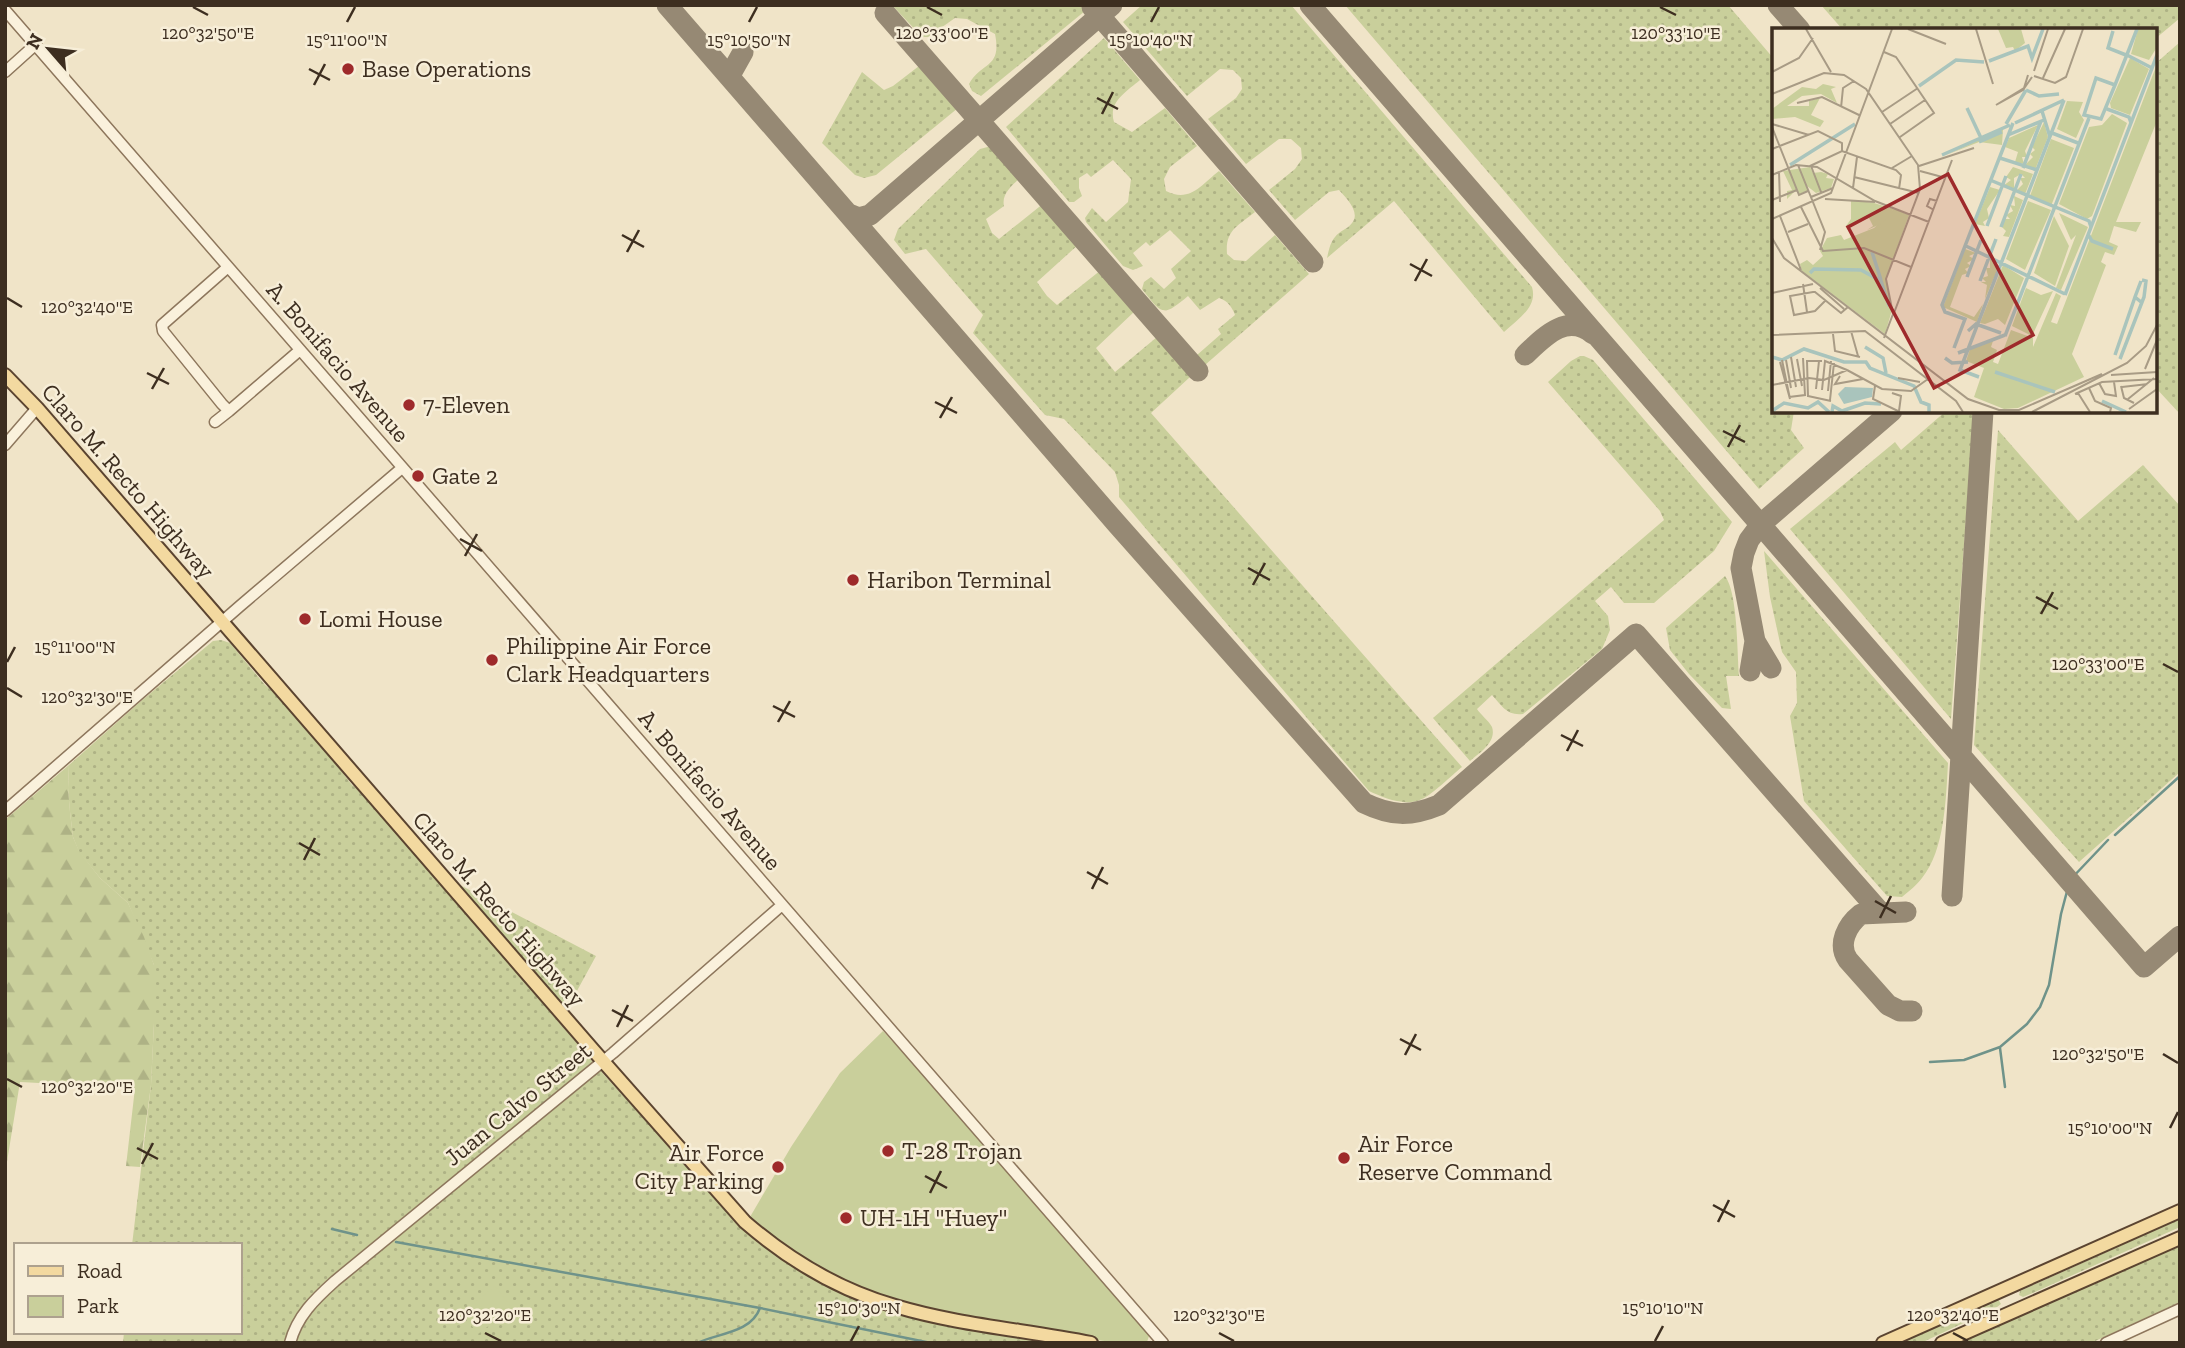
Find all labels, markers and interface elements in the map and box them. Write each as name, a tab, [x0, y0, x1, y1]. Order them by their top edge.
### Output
north arrow	[14, 14, 84, 84]
text: 120°32'50"E	[162, 22, 254, 44]
text: 120°33'00"E	[896, 22, 988, 44]
text: 120°33'10"E	[1631, 22, 1721, 44]
inset map	[1772, 28, 2157, 413]
text: N	[21, 29, 48, 53]
text: 15°11'00"N	[307, 29, 387, 51]
text: 15°10'50"N	[707, 29, 791, 51]
text: 15°10'40"N	[1109, 29, 1193, 51]
place label: Base Operations	[362, 54, 531, 83]
marker: Base Operations	[340, 61, 356, 77]
street label: A. Bonifacio Avenue	[261, 275, 416, 448]
text: 120°32'40"E	[41, 296, 133, 318]
street label: Claro M. Recto Highway	[36, 377, 222, 585]
place label: 7-Eleven	[423, 390, 510, 419]
marker: 7-Eleven	[401, 397, 417, 413]
place label: Gate 2	[432, 461, 498, 490]
marker: Gate 2	[410, 468, 426, 484]
place label: Haribon Terminal	[867, 565, 1051, 594]
marker: Haribon Terminal	[845, 572, 861, 588]
place label: Lomi House	[319, 604, 442, 633]
marker: Lomi House	[297, 611, 313, 627]
place label: Philippine Air Force Clark Headquarters	[506, 631, 711, 688]
text: 15°11'00"N	[35, 636, 115, 658]
marker: Philippine Air Force Clark Headquarters	[484, 652, 500, 668]
text: 120°33'00"E	[2052, 653, 2144, 675]
text: 120°32'30"E	[41, 686, 133, 708]
street label: A. Bonifacio Avenue	[633, 703, 788, 876]
street label: Claro M. Recto Highway	[407, 805, 593, 1013]
street label: Juan Calvo Street	[438, 1035, 597, 1172]
text: 120°32'50"E	[2052, 1043, 2144, 1065]
text: 120°32'20"E	[41, 1076, 133, 1098]
text: 15°10'00"N	[2068, 1117, 2152, 1139]
place label: Air Force Reserve Command	[1358, 1129, 1552, 1186]
place label: T-28 Trojan	[902, 1136, 1022, 1165]
place label: Air Force City Parking	[634, 1138, 764, 1195]
marker: T-28 Trojan	[880, 1143, 896, 1159]
marker: Air Force Reserve Command	[1336, 1150, 1352, 1166]
marker: Air Force City Parking	[770, 1159, 786, 1175]
place label: UH-1H "Huey"	[860, 1203, 1007, 1232]
marker: UH-1H "Huey"	[838, 1210, 854, 1226]
legend	[14, 1243, 242, 1334]
text: Road	[77, 1258, 123, 1283]
text: Park	[77, 1293, 119, 1318]
text: 15°10'30"N	[817, 1297, 901, 1319]
text: 15°10'10"N	[1622, 1297, 1704, 1319]
text: 120°32'20"E	[439, 1304, 531, 1326]
text: 120°32'30"E	[1173, 1304, 1265, 1326]
text: 120°32'40"E	[1907, 1304, 1999, 1326]

